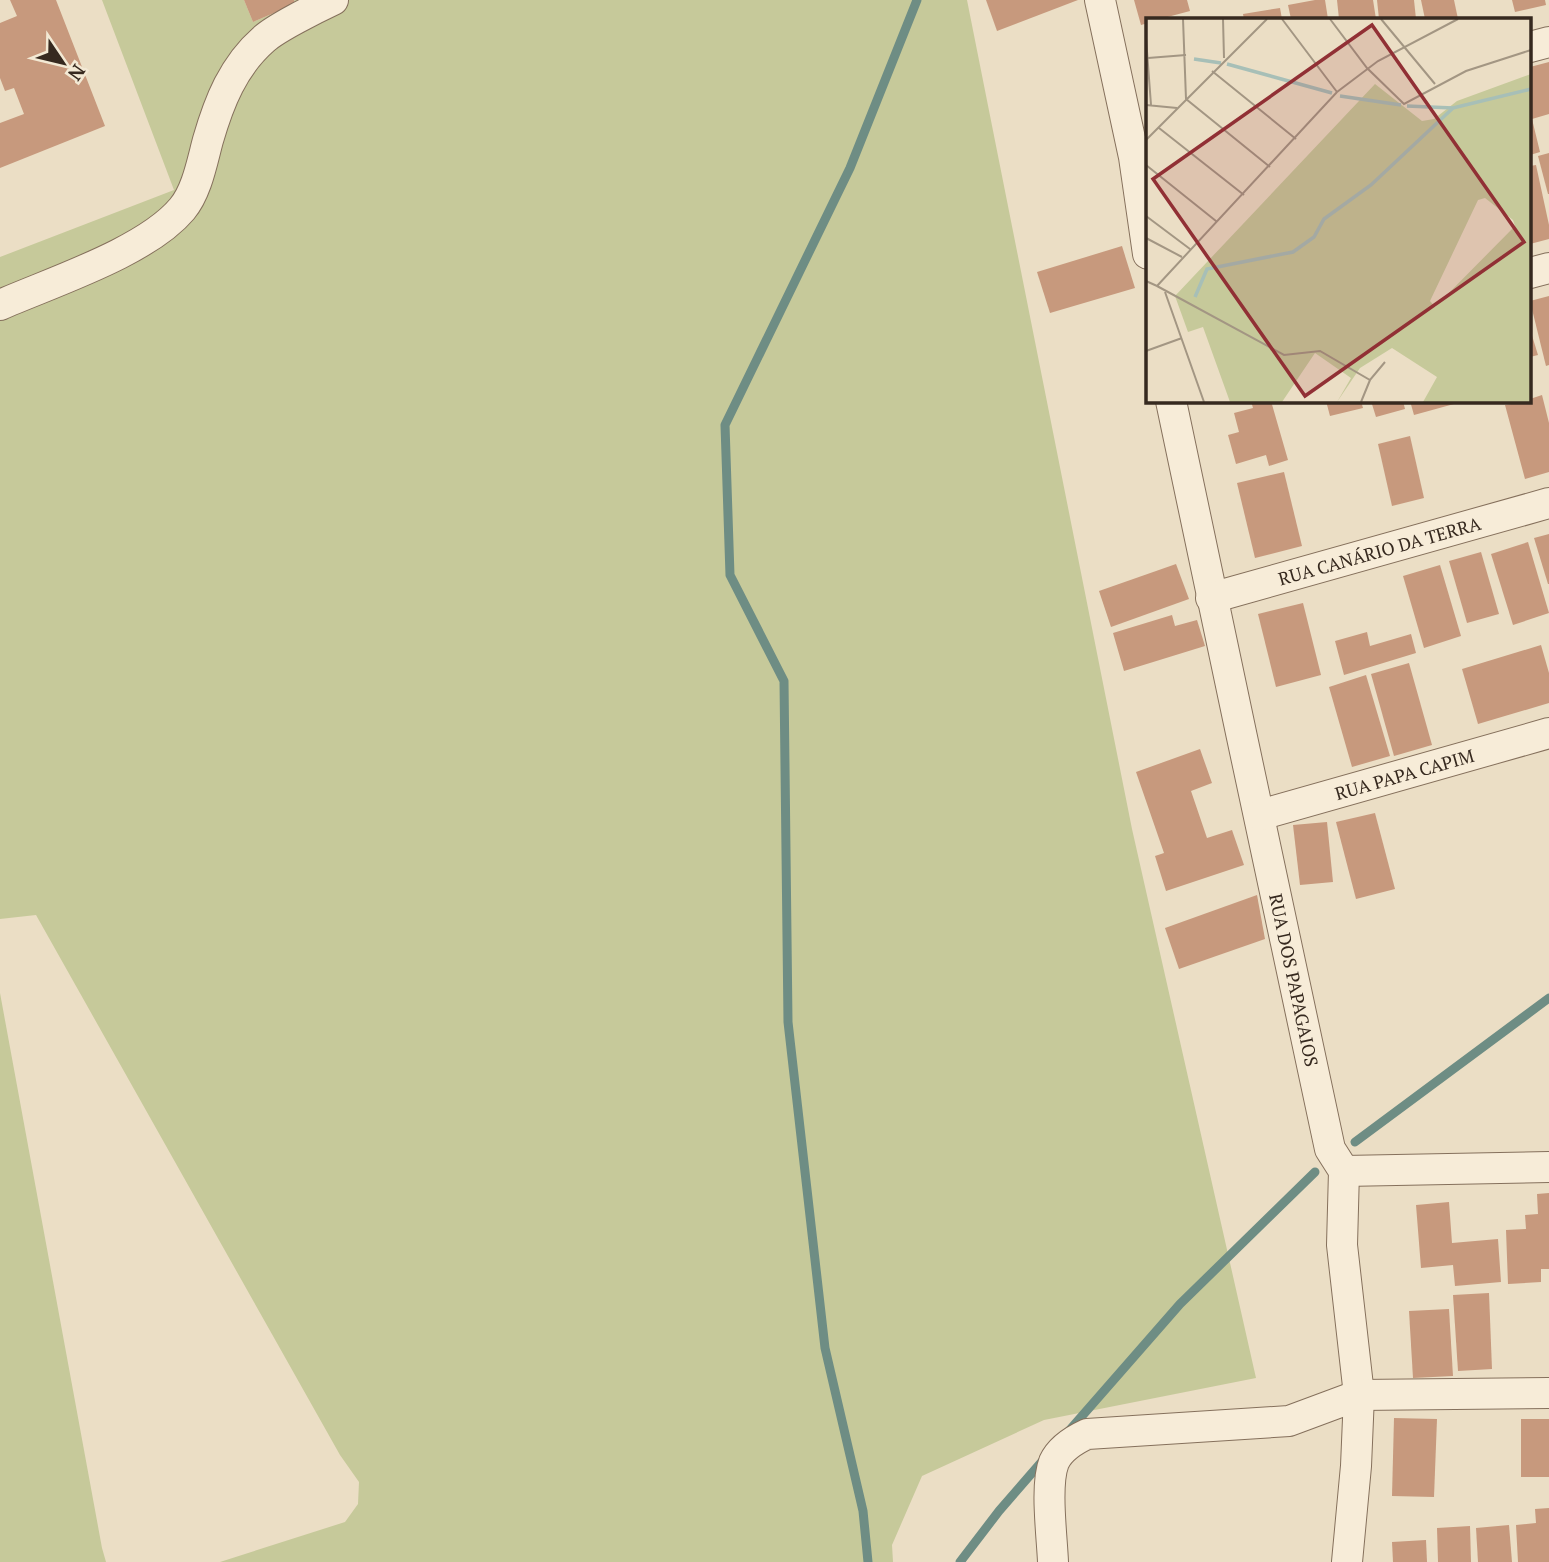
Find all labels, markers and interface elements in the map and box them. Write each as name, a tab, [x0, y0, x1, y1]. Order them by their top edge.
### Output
inset map	[1146, 18, 1532, 402]
north arrow	[28, 28, 98, 98]
text: N	[63, 60, 92, 87]
street label: RUA CANÁRIO DA TERRA	[1275, 511, 1484, 591]
street label: RUA PAPA CAPIM	[1332, 743, 1477, 805]
street label: RUA DOS PAPAGAIOS	[1264, 891, 1324, 1069]

